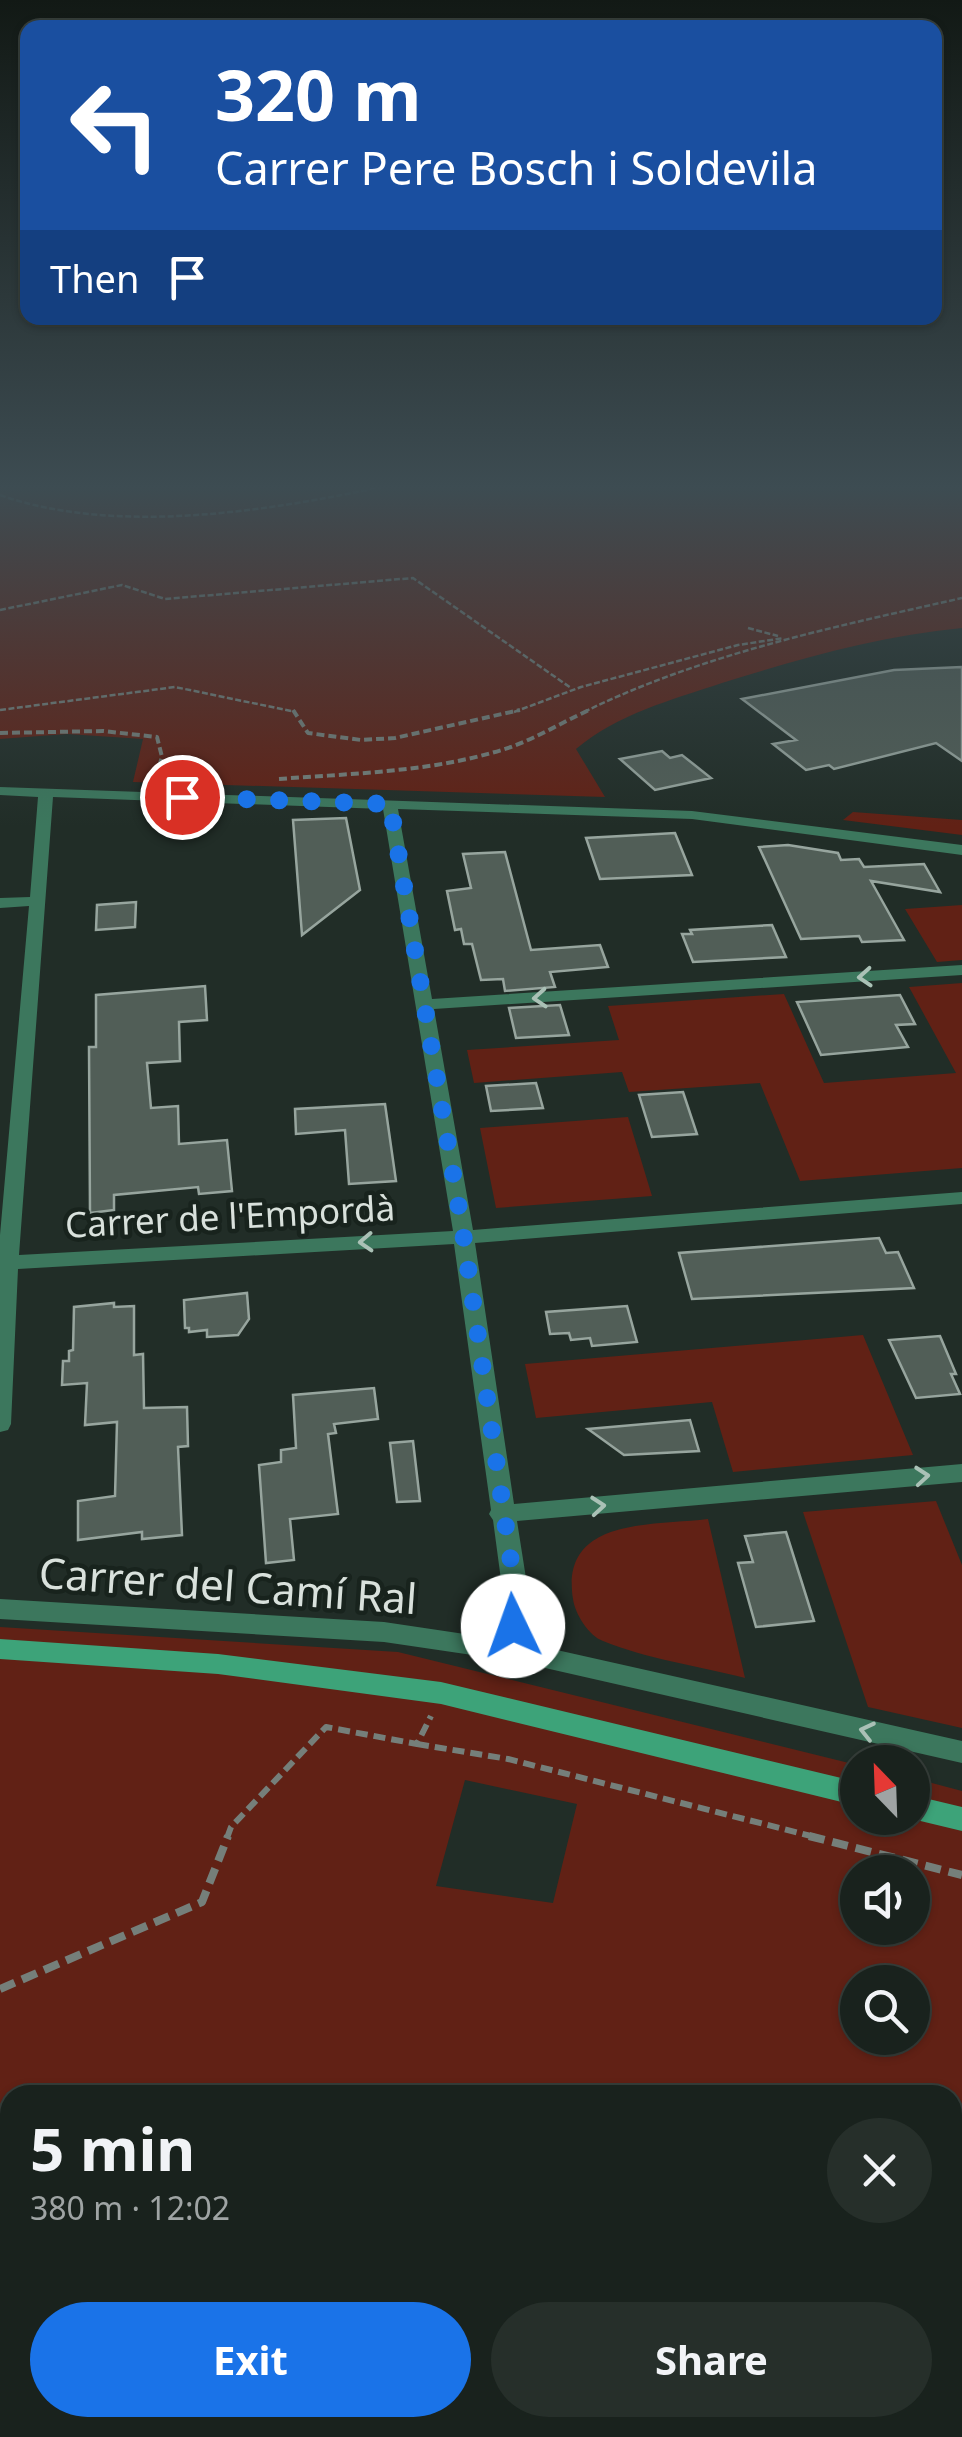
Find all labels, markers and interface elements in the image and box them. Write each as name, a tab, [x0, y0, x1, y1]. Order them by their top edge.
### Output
text: 320 m	[215, 46, 422, 142]
icon: left	[50, 60, 180, 190]
text: Carrer Pere Bosch i Soldevila	[215, 137, 817, 198]
icon: arrive	[160, 250, 215, 305]
text: Then	[50, 252, 140, 304]
pin	[140, 755, 225, 840]
icon: arrive	[155, 770, 210, 825]
one-way arrow	[856, 965, 872, 987]
one-way arrow	[532, 986, 548, 1008]
street label: Carrer de l'Empordà	[64, 1183, 396, 1248]
one-way arrow	[357, 1231, 373, 1252]
one-way arrow	[914, 1466, 930, 1488]
one-way arrow	[591, 1495, 607, 1517]
street label: Carrer del Camí Ral	[37, 1543, 419, 1626]
position arrow	[461, 1574, 565, 1678]
one-way arrow	[859, 1722, 876, 1743]
north arrow	[840, 1745, 930, 1835]
map controls	[840, 1745, 930, 2055]
button: sound	[840, 1855, 930, 1945]
button: search	[840, 1965, 930, 2055]
text: 5 min	[30, 2107, 195, 2189]
button: close	[827, 2118, 932, 2223]
text: 380 m · 12:02	[30, 2186, 230, 2229]
button: Exit	[30, 2302, 471, 2417]
button: Share	[491, 2302, 932, 2417]

